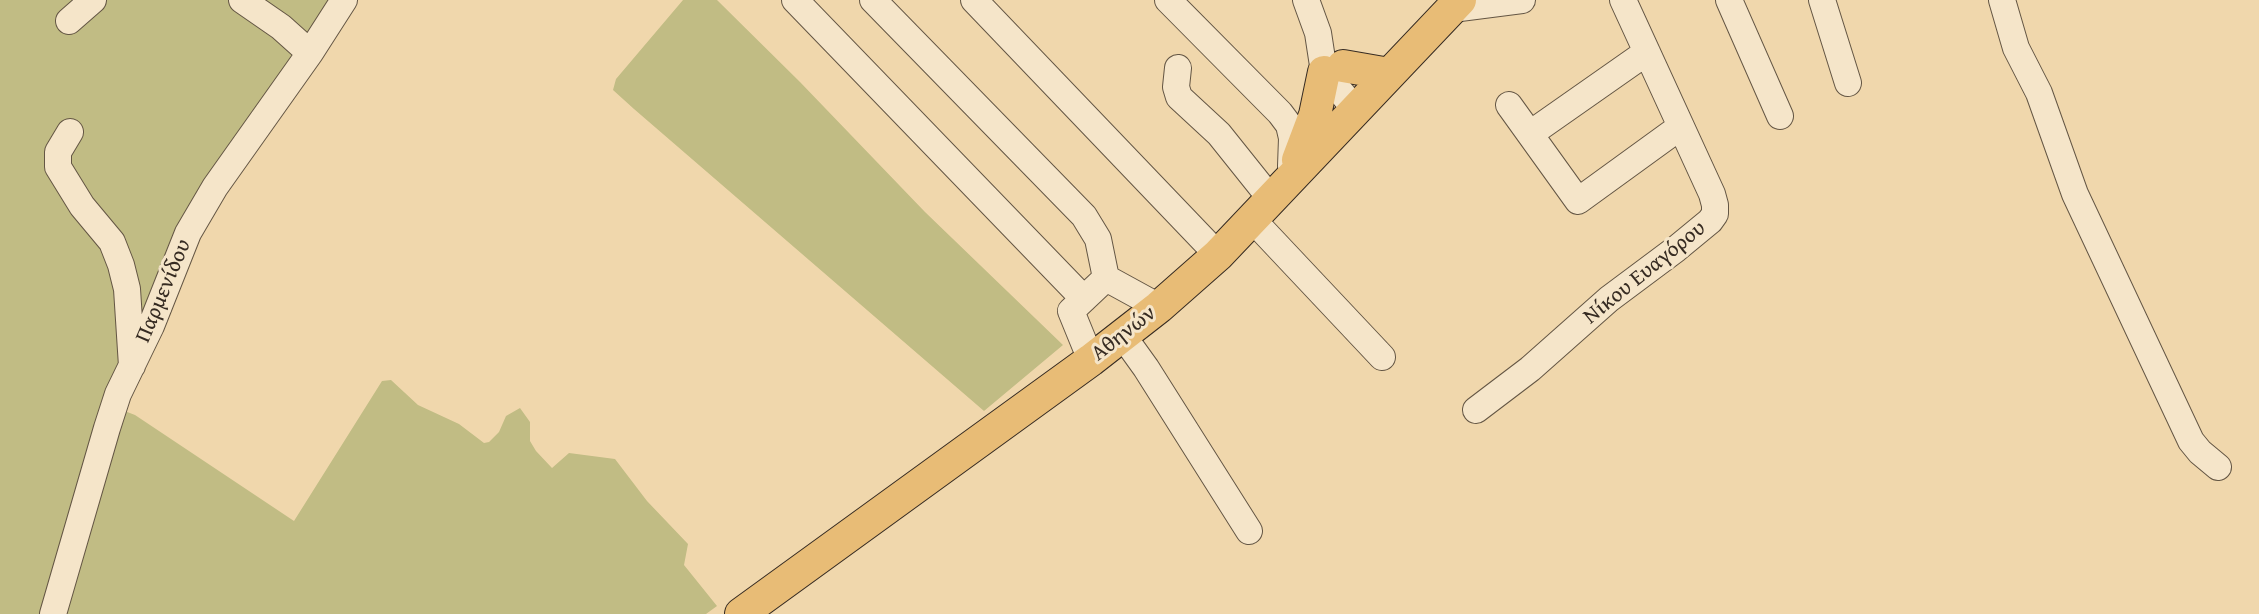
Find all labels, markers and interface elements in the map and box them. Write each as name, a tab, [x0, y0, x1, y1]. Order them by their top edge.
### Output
street label: Νίκου Ευαγόρου	[1579, 216, 1711, 330]
street label: Παρμενίδου	[130, 235, 198, 347]
street label: Αθηνών	[1086, 301, 1162, 367]

